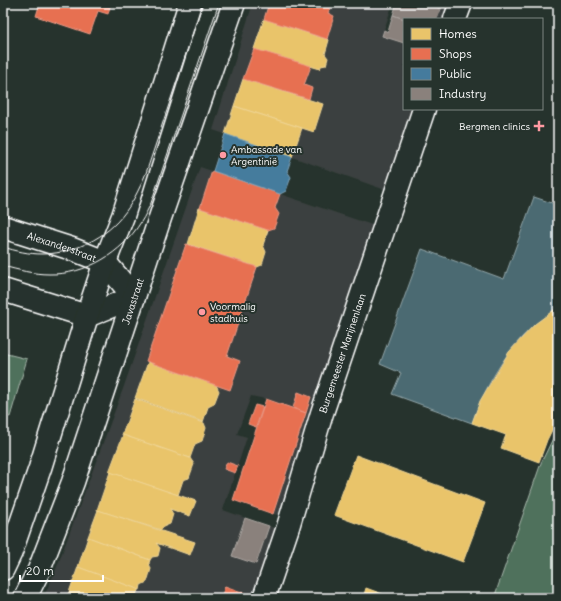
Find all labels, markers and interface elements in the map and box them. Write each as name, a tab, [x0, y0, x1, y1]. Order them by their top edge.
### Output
legend	[403, 18, 543, 110]
text: Homes	[439, 26, 477, 41]
text: Shops	[439, 46, 472, 61]
text: Public	[439, 66, 471, 81]
text: Industry	[439, 86, 486, 101]
place label: Bergmen clinics	[459, 120, 530, 133]
marker: Bergmen clinics	[533, 120, 545, 132]
place label: Ambassade van Argentinië	[231, 143, 302, 168]
marker: Ambassade van Argentinië	[218, 150, 228, 160]
street label: Alexanderstraat	[26, 229, 99, 265]
street label: Javastraat	[119, 276, 146, 326]
street label: Burgemeester Marijnenlaan	[316, 291, 368, 415]
place label: Voormalig stadhuis	[210, 300, 256, 325]
marker: Voormalig stadhuis	[197, 307, 207, 317]
scale bar	[20, 557, 103, 583]
text: 20 m	[26, 563, 54, 578]

